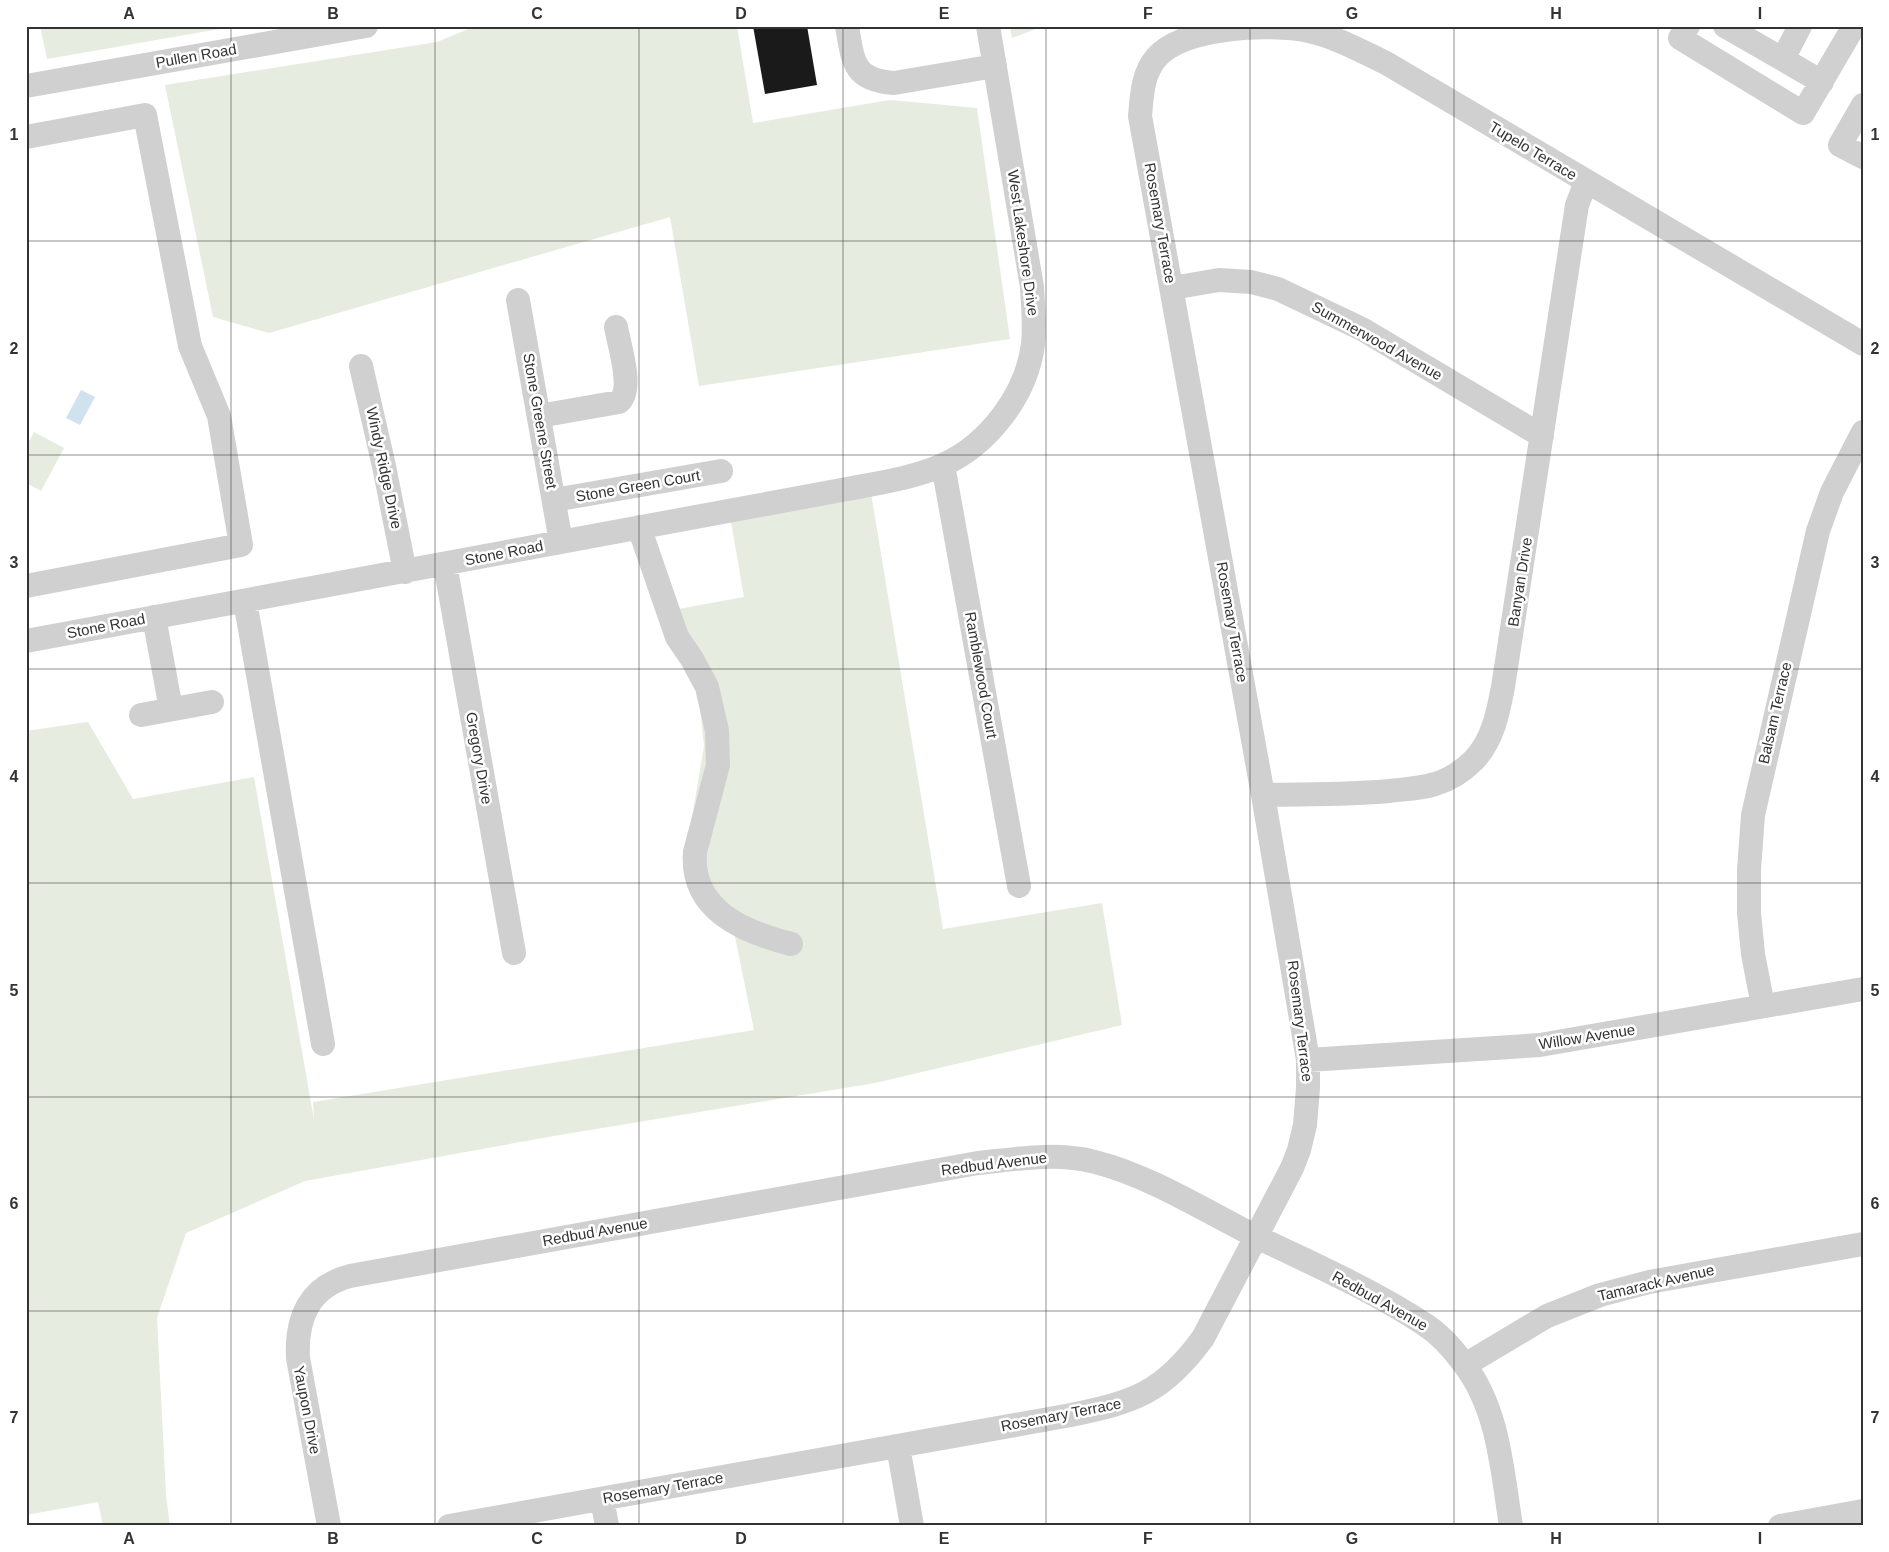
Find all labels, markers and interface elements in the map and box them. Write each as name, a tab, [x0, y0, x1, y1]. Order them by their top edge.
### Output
text: A	[123, 5, 135, 22]
text: B	[327, 5, 339, 22]
text: C	[531, 5, 543, 22]
text: D	[735, 5, 747, 22]
text: E	[939, 5, 950, 22]
text: F	[1143, 5, 1153, 22]
text: G	[1346, 5, 1358, 22]
text: H	[1550, 5, 1562, 22]
text: I	[1758, 5, 1762, 22]
street label: Pullen Road	[154, 40, 238, 71]
street label: Tupelo Terrace	[1486, 118, 1580, 183]
text: 1	[10, 126, 19, 143]
text: 1	[1871, 126, 1880, 143]
street label: Rosemary Terrace	[1142, 161, 1179, 285]
street label: West Lakeshore Drive	[1005, 169, 1042, 317]
street label: Summerwood Avenue	[1309, 298, 1445, 384]
text: 2	[10, 340, 19, 357]
text: 2	[1871, 340, 1880, 357]
street label: Stone Greene Street	[520, 352, 561, 491]
street label: Windy Ridge Drive	[363, 405, 406, 530]
street label: Stone Green Court	[574, 466, 702, 505]
street label: Banyan Drive	[1504, 536, 1535, 628]
street label: Stone Road	[463, 537, 544, 568]
text: 3	[10, 554, 19, 571]
text: 3	[1871, 554, 1880, 571]
street label: Rosemary Terrace	[1214, 560, 1251, 684]
street label: Stone Road	[65, 610, 146, 641]
street label: Ramblewood Court	[962, 610, 1001, 740]
street label: Balsam Terrace	[1755, 660, 1794, 765]
street label: Gregory Drive	[463, 710, 496, 805]
text: 4	[10, 768, 19, 785]
text: 4	[1871, 768, 1880, 785]
street label: Rosemary Terrace	[1285, 959, 1316, 1083]
text: 5	[10, 982, 19, 999]
text: 5	[1871, 982, 1880, 999]
street label: Willow Avenue	[1538, 1021, 1636, 1053]
street label: Redbud Avenue	[940, 1149, 1048, 1178]
text: 6	[10, 1195, 19, 1212]
text: 6	[1871, 1195, 1880, 1212]
street label: Redbud Avenue	[541, 1214, 649, 1249]
street label: Tamarack Avenue	[1596, 1261, 1716, 1304]
street label: Redbud Avenue	[1330, 1267, 1431, 1334]
street label: Yaupon Drive	[291, 1364, 324, 1456]
street label: Rosemary Terrace	[999, 1395, 1123, 1435]
text: 7	[10, 1409, 19, 1426]
text: 7	[1871, 1409, 1880, 1426]
street label: Rosemary Terrace	[601, 1469, 725, 1506]
text: A	[123, 1530, 135, 1547]
text: B	[327, 1530, 339, 1547]
text: C	[531, 1530, 543, 1547]
text: D	[735, 1530, 747, 1547]
text: E	[939, 1530, 950, 1547]
text: F	[1143, 1530, 1153, 1547]
text: G	[1346, 1530, 1358, 1547]
text: H	[1550, 1530, 1562, 1547]
text: I	[1758, 1530, 1762, 1547]

